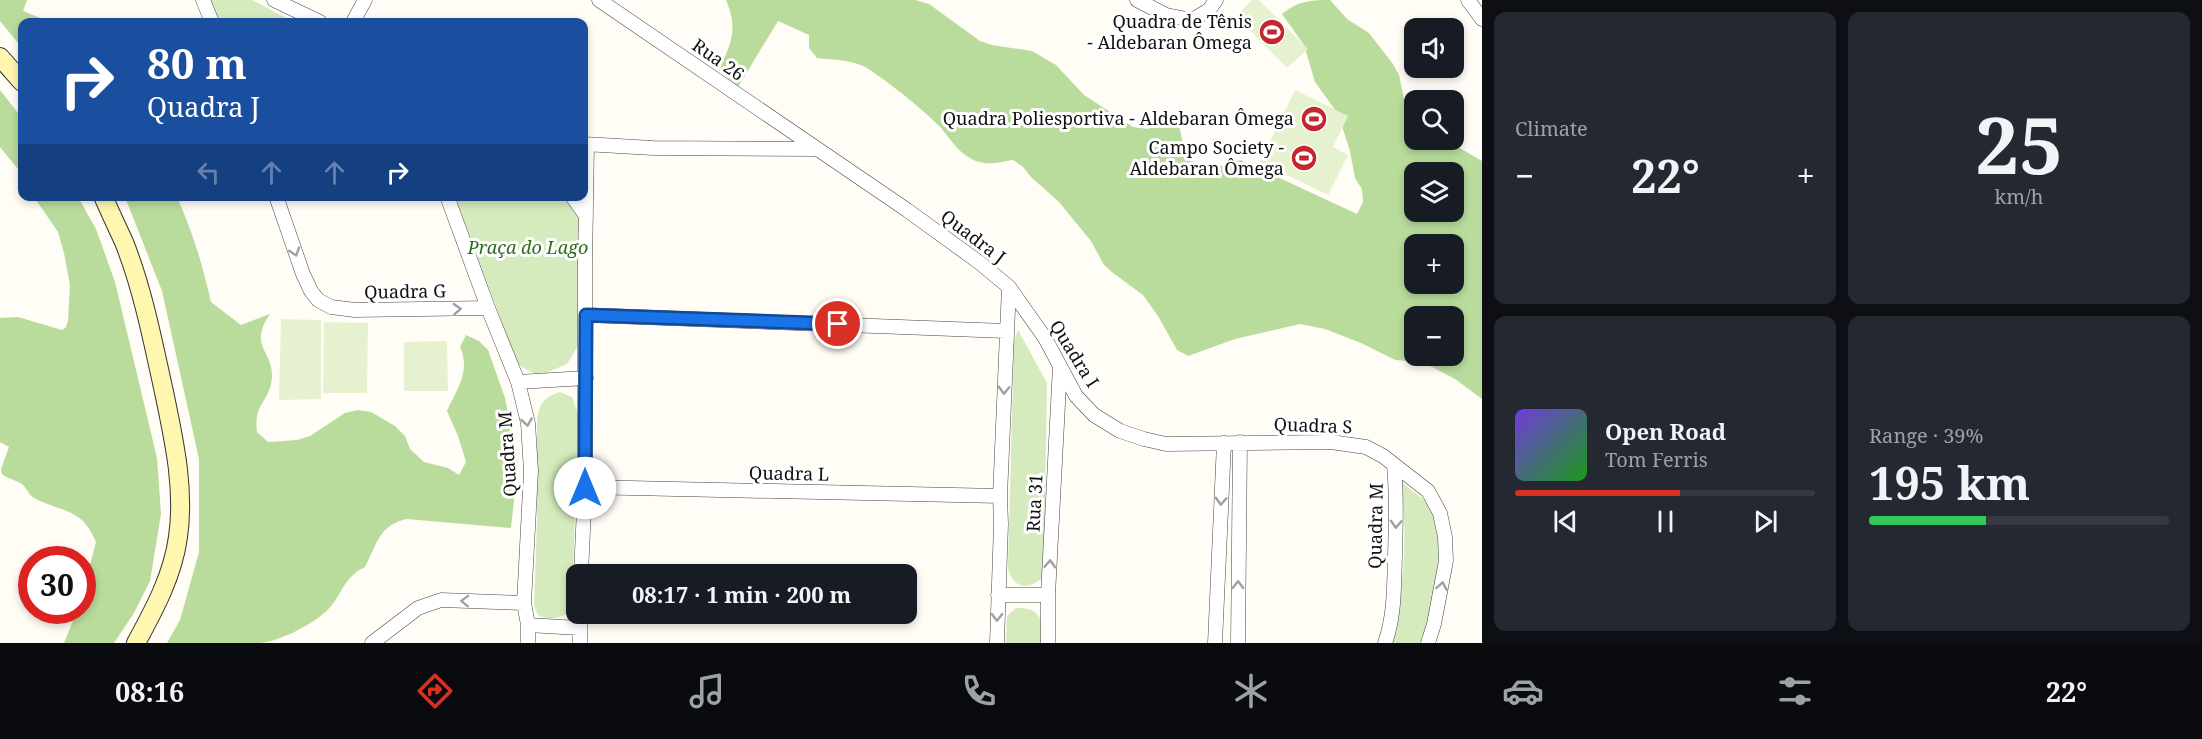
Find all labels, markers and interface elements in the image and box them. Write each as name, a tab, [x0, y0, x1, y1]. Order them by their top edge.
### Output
place label: Quadra de Tênis - Aldebaran Ômega	[1087, 9, 1252, 54]
sports icon: Quadra de Tênis - Aldebaran Ômega	[1257, 17, 1287, 47]
map controls	[1404, 18, 1464, 366]
button: sound	[1404, 18, 1464, 78]
street label: Rua 26	[688, 33, 749, 86]
text: 80 m	[147, 34, 247, 91]
icon: right	[48, 42, 126, 120]
text: Quadra J	[147, 88, 260, 125]
button: search	[1404, 90, 1464, 150]
text: 25	[1975, 91, 2063, 197]
sports icon: Quadra Poliesportiva - Aldebaran Ômega	[1299, 104, 1329, 134]
place label: Quadra Poliesportiva - Aldebaran Ômega	[943, 106, 1294, 130]
text: Climate	[1515, 115, 1588, 142]
place label: Campo Society - Aldebaran Ômega	[1130, 135, 1284, 180]
sports icon: Campo Society - Aldebaran Ômega	[1289, 143, 1319, 173]
text: 22°	[1631, 145, 1700, 206]
text: −	[1515, 153, 1534, 198]
text: +	[1797, 153, 1815, 198]
icon: left	[192, 156, 225, 189]
icon: ahead	[255, 156, 288, 189]
icon: ahead	[318, 156, 351, 189]
icon: right	[381, 156, 414, 189]
button: layers	[1404, 162, 1464, 222]
text: km/h	[1994, 183, 2044, 210]
street label: Quadra J	[936, 204, 1011, 268]
button: +	[1404, 234, 1464, 294]
park label: Praça do Lago	[467, 235, 588, 259]
one-way arrow	[288, 246, 301, 257]
street label: Quadra G	[364, 278, 446, 304]
pin	[812, 298, 863, 349]
one-way arrow	[453, 303, 462, 316]
button: −	[1404, 306, 1464, 366]
icon: arrive	[821, 307, 854, 340]
street label: Quadra I	[1045, 315, 1105, 392]
one-way arrow	[997, 385, 1010, 394]
street label: Quadra M	[492, 410, 522, 498]
street label: Quadra S	[1273, 412, 1353, 438]
text: Open Road	[1605, 416, 1726, 446]
one-way arrow	[520, 418, 532, 427]
text: Range · 39%	[1869, 422, 1983, 449]
text: Tom Ferris	[1605, 446, 1708, 473]
text: 195 km	[1869, 452, 2030, 513]
position arrow	[553, 456, 617, 520]
street label: Quadra L	[749, 460, 829, 486]
street label: Rua 31	[1020, 473, 1048, 533]
street label: Quadra M	[1362, 483, 1388, 569]
one-way arrow	[1215, 497, 1228, 506]
icon: previous	[1549, 505, 1582, 538]
icon: pause	[1649, 505, 1682, 538]
icon: next	[1749, 505, 1782, 538]
one-way arrow	[1389, 519, 1402, 528]
speed limit sign: 30	[18, 546, 96, 624]
one-way arrow	[1043, 559, 1056, 568]
text: 08:17 · 1 min · 200 m	[632, 579, 851, 609]
one-way arrow	[1232, 580, 1244, 589]
one-way arrow	[1435, 582, 1448, 592]
one-way arrow	[461, 595, 470, 607]
one-way arrow	[991, 613, 1003, 622]
icon: directions	[414, 670, 456, 712]
icon: music	[686, 670, 728, 712]
icon: phone	[958, 670, 1000, 712]
icon: climate	[1230, 670, 1272, 712]
icon: car	[1502, 670, 1544, 712]
icon: filters	[1774, 670, 1816, 712]
text: 08:16	[115, 673, 184, 710]
text: 22°	[2046, 673, 2087, 710]

